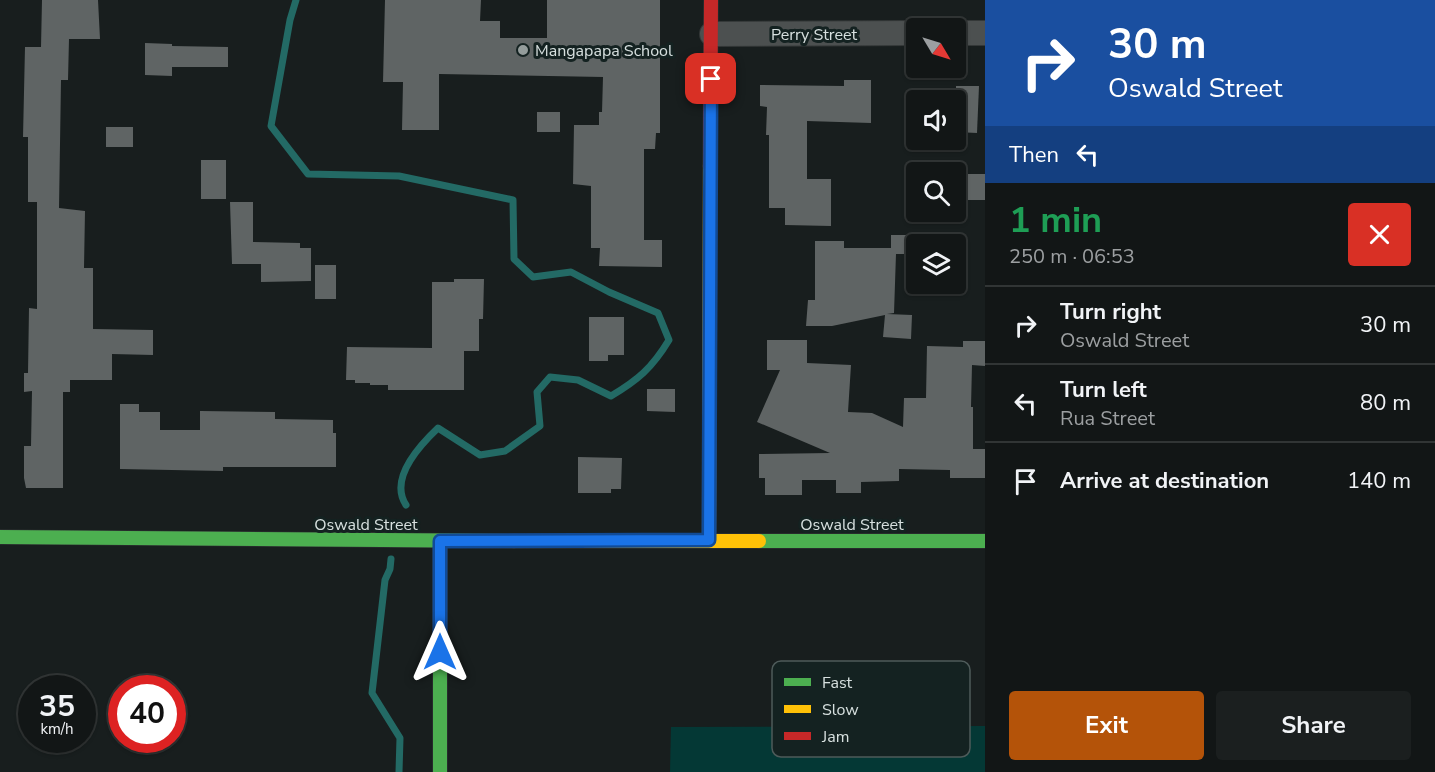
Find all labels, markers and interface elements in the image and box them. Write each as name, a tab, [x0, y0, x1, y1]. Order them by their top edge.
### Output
text: 30 m	[1108, 16, 1207, 73]
north arrow	[906, 18, 966, 78]
map controls	[906, 18, 966, 294]
street label: Perry Street	[771, 24, 857, 46]
icon: right	[1009, 24, 1087, 102]
place label: Mangapapa School	[535, 40, 673, 62]
marker: Mangapapa School	[516, 43, 530, 57]
pin	[685, 53, 736, 104]
icon: arrive	[694, 62, 727, 95]
text: Oswald Street	[1108, 70, 1282, 107]
button: sound	[906, 90, 966, 150]
icon: left	[1071, 138, 1104, 171]
text: Then	[1009, 140, 1059, 170]
button: search	[906, 162, 966, 222]
text: 1 min	[1009, 196, 1102, 245]
button: close	[1348, 203, 1411, 266]
button: layers	[906, 234, 966, 294]
text: 250 m · 06:53	[1009, 243, 1135, 270]
text: Turn right	[1060, 297, 1161, 327]
icon: right	[1009, 309, 1042, 342]
text: 30 m	[1360, 310, 1411, 340]
text: Oswald Street	[1060, 327, 1189, 354]
text: Turn left	[1060, 375, 1147, 405]
icon: left	[1009, 387, 1042, 420]
text: 80 m	[1360, 388, 1411, 418]
text: Rua Street	[1060, 405, 1155, 432]
icon: arrive	[1009, 465, 1042, 498]
text: Arrive at destination	[1060, 466, 1269, 496]
text: 140 m	[1347, 466, 1411, 496]
street label: Oswald Street	[314, 514, 418, 536]
street label: Oswald Street	[800, 514, 904, 536]
position arrow	[408, 620, 472, 684]
legend	[772, 661, 970, 757]
text: Fast	[822, 672, 853, 694]
speed limit sign: 40	[108, 675, 186, 753]
text: 35	[39, 686, 75, 727]
button: Exit	[1009, 691, 1204, 760]
button: Share	[1216, 691, 1411, 760]
text: Slow	[822, 699, 859, 721]
text: km/h	[40, 719, 74, 739]
text: Jam	[821, 726, 849, 748]

